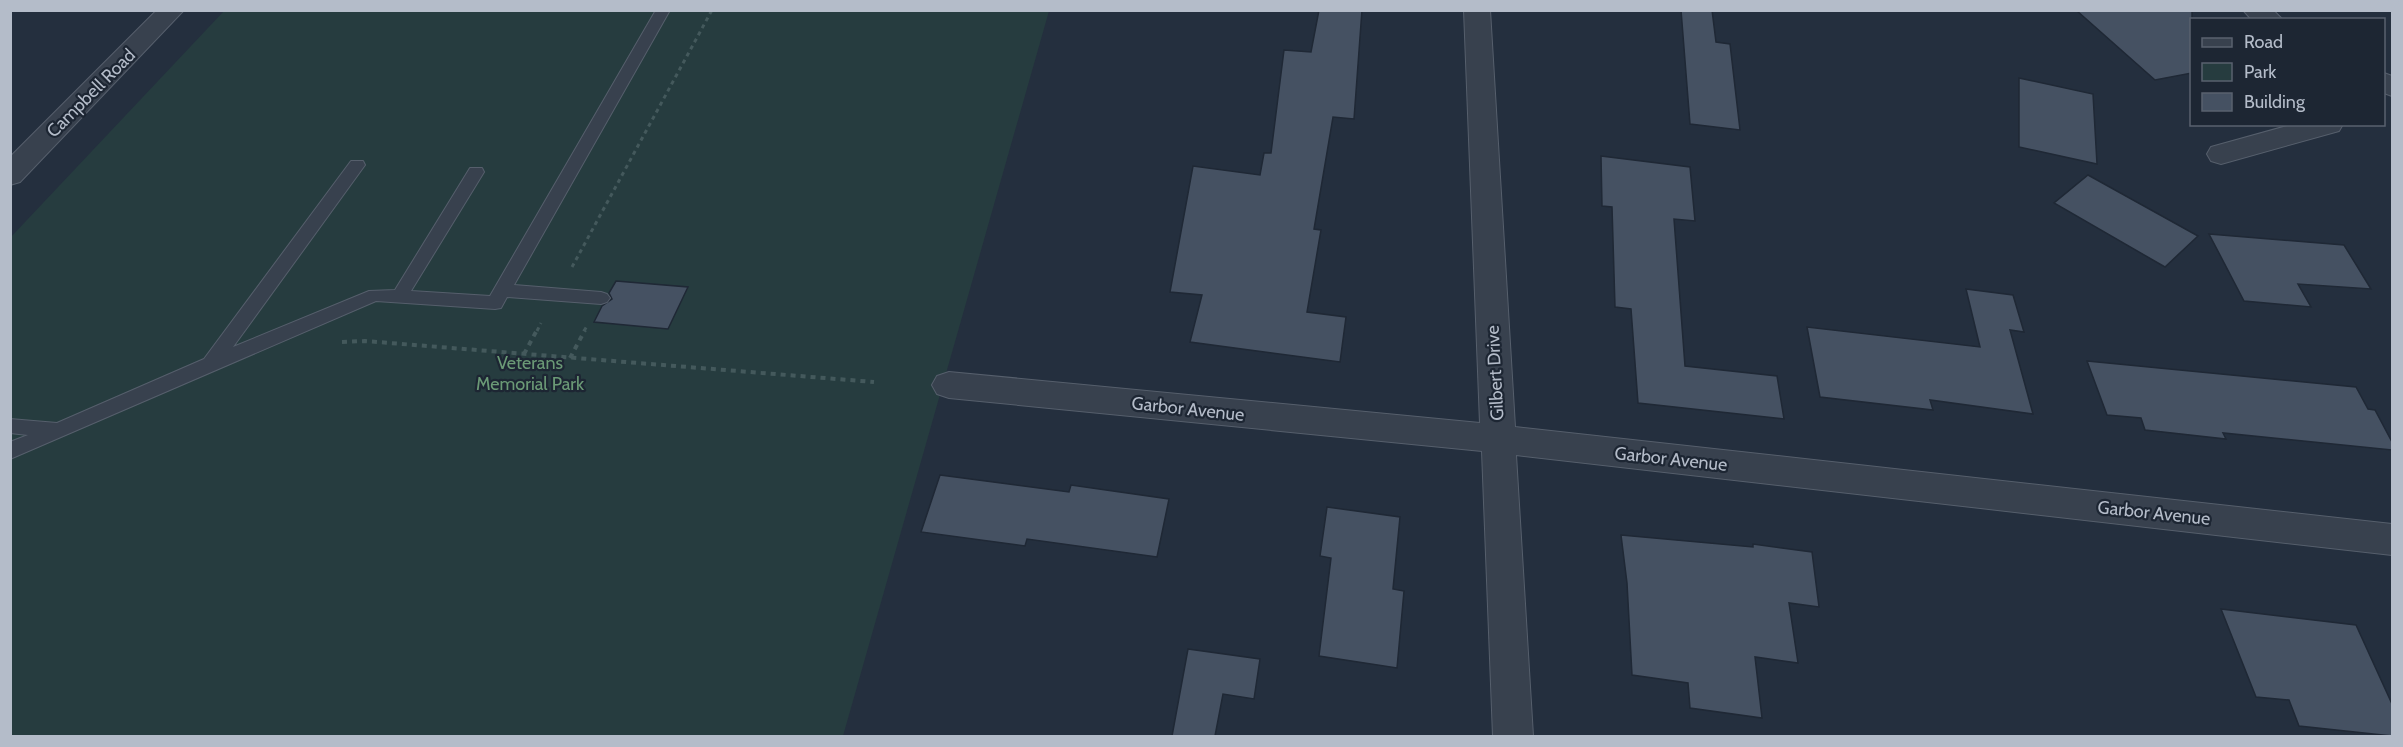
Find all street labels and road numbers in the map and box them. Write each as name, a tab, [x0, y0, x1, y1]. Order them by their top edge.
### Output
street label: Campbell Road	[42, 44, 140, 142]
street label: Gilbert Drive	[1482, 325, 1508, 421]
street label: Garbor Avenue	[1131, 392, 1245, 426]
street label: Garbor Avenue	[1614, 442, 1728, 476]
street label: Garbor Avenue	[2097, 496, 2211, 530]

